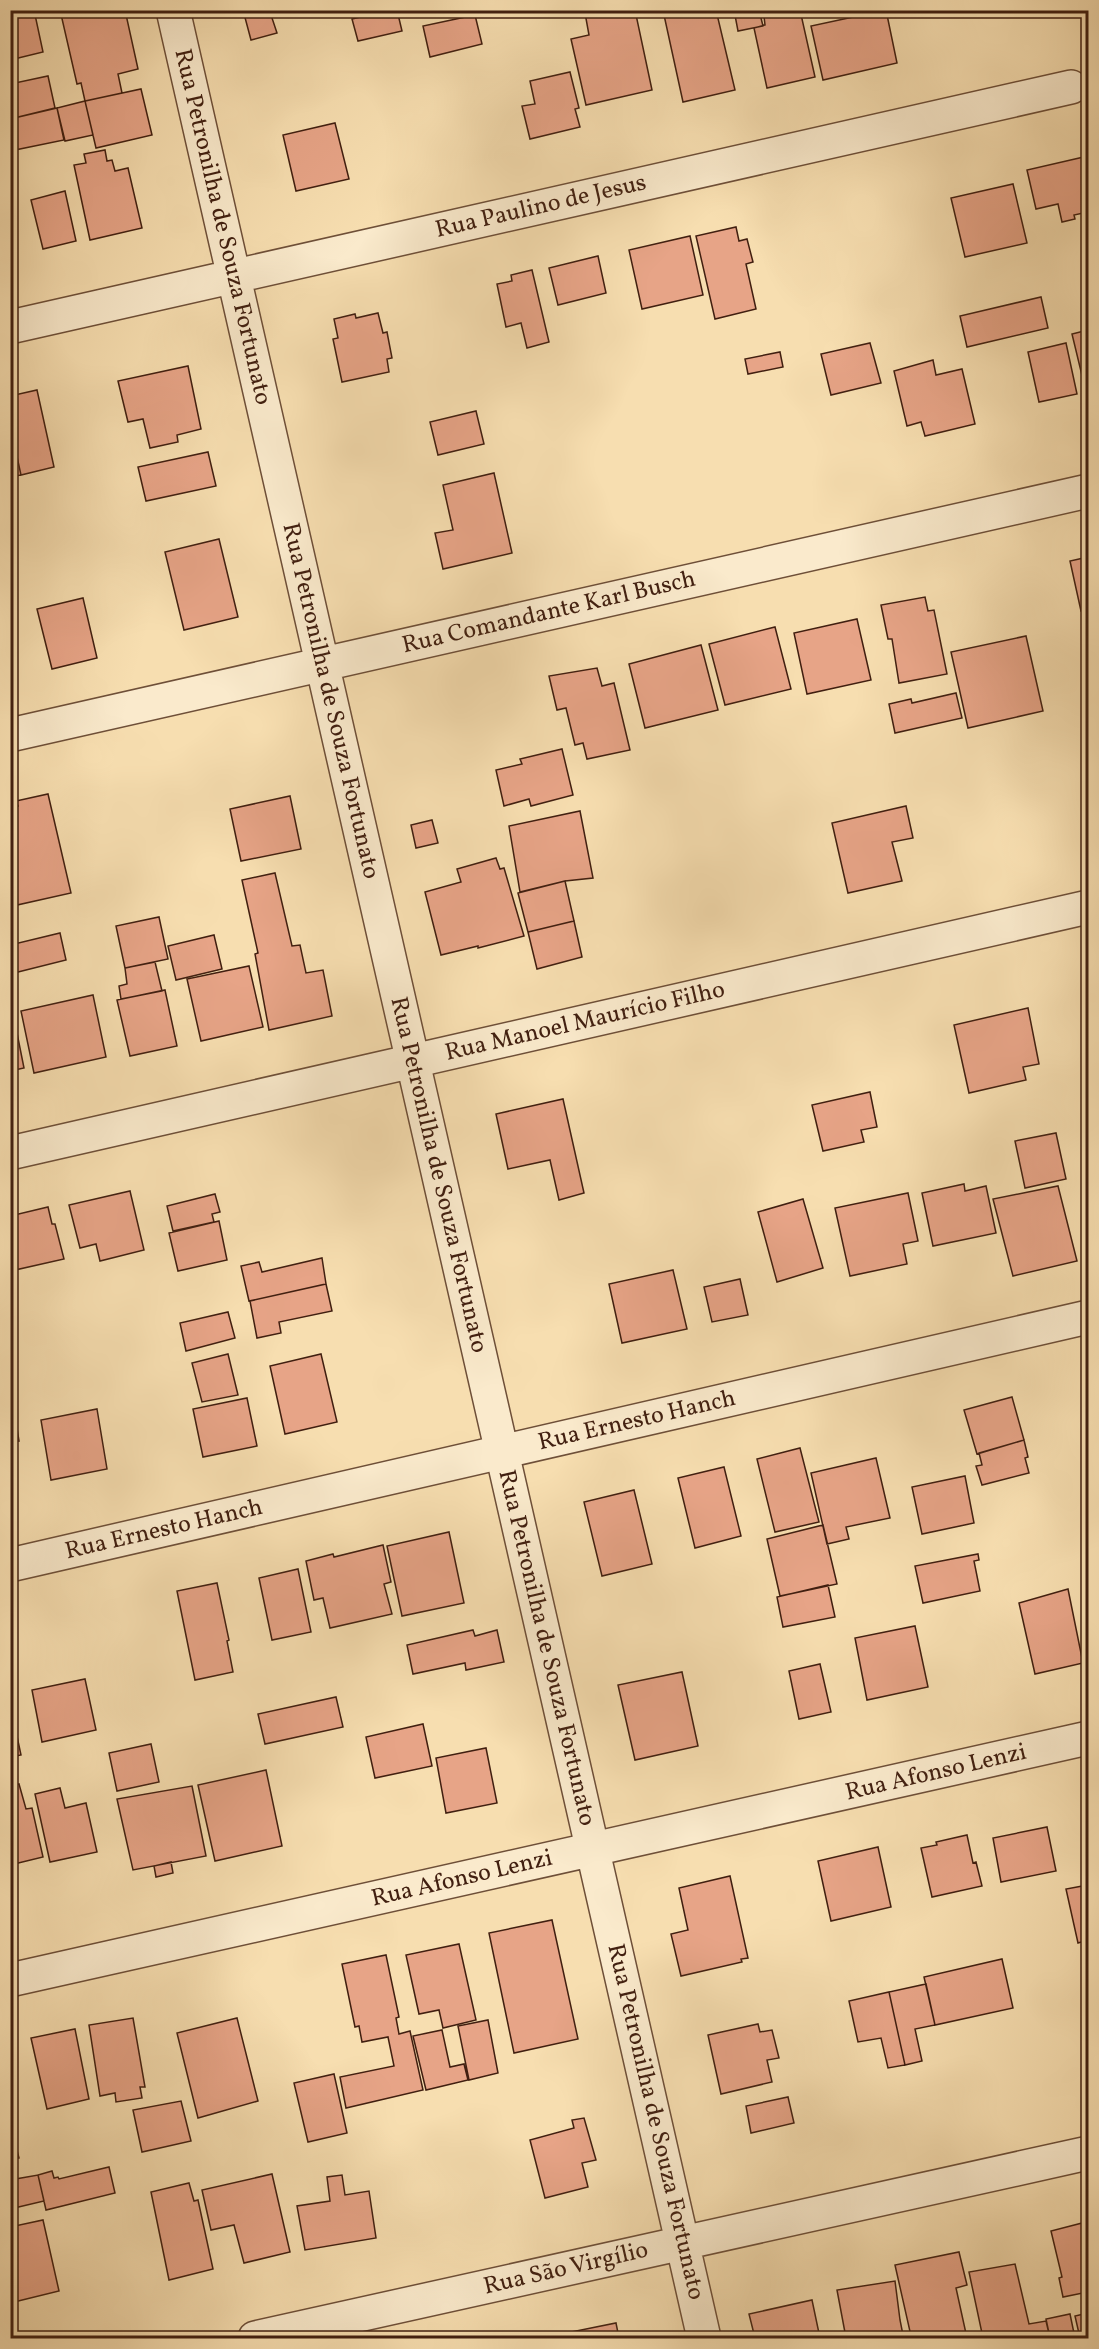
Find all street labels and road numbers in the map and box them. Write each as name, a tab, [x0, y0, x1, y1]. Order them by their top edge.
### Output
street label: Rua Petronilha de Souza Fortunato	[164, 46, 280, 408]
street label: Rua Paulino de Jesus	[432, 166, 650, 248]
street label: Rua Petronilha de Souza Fortunato	[272, 520, 388, 882]
street label: Rua Comandante Karl Busch	[399, 563, 699, 663]
street label: Rua Manoel Maurício Filho	[442, 973, 728, 1071]
street label: Rua Petronilha de Souza Fortunato	[380, 994, 496, 1356]
street label: Rua Ernesto Hanch	[535, 1382, 739, 1460]
street label: Rua Petronilha de Souza Fortunato	[488, 1467, 604, 1829]
street label: Rua Ernesto Hanch	[62, 1491, 266, 1569]
street label: Rua Afonso Lenzi	[842, 1736, 1030, 1810]
street label: Rua Afonso Lenzi	[368, 1842, 556, 1916]
street label: Rua Petronilha de Souza Fortunato	[597, 1941, 713, 2303]
street label: Rua São Virgílio	[480, 2234, 652, 2304]

